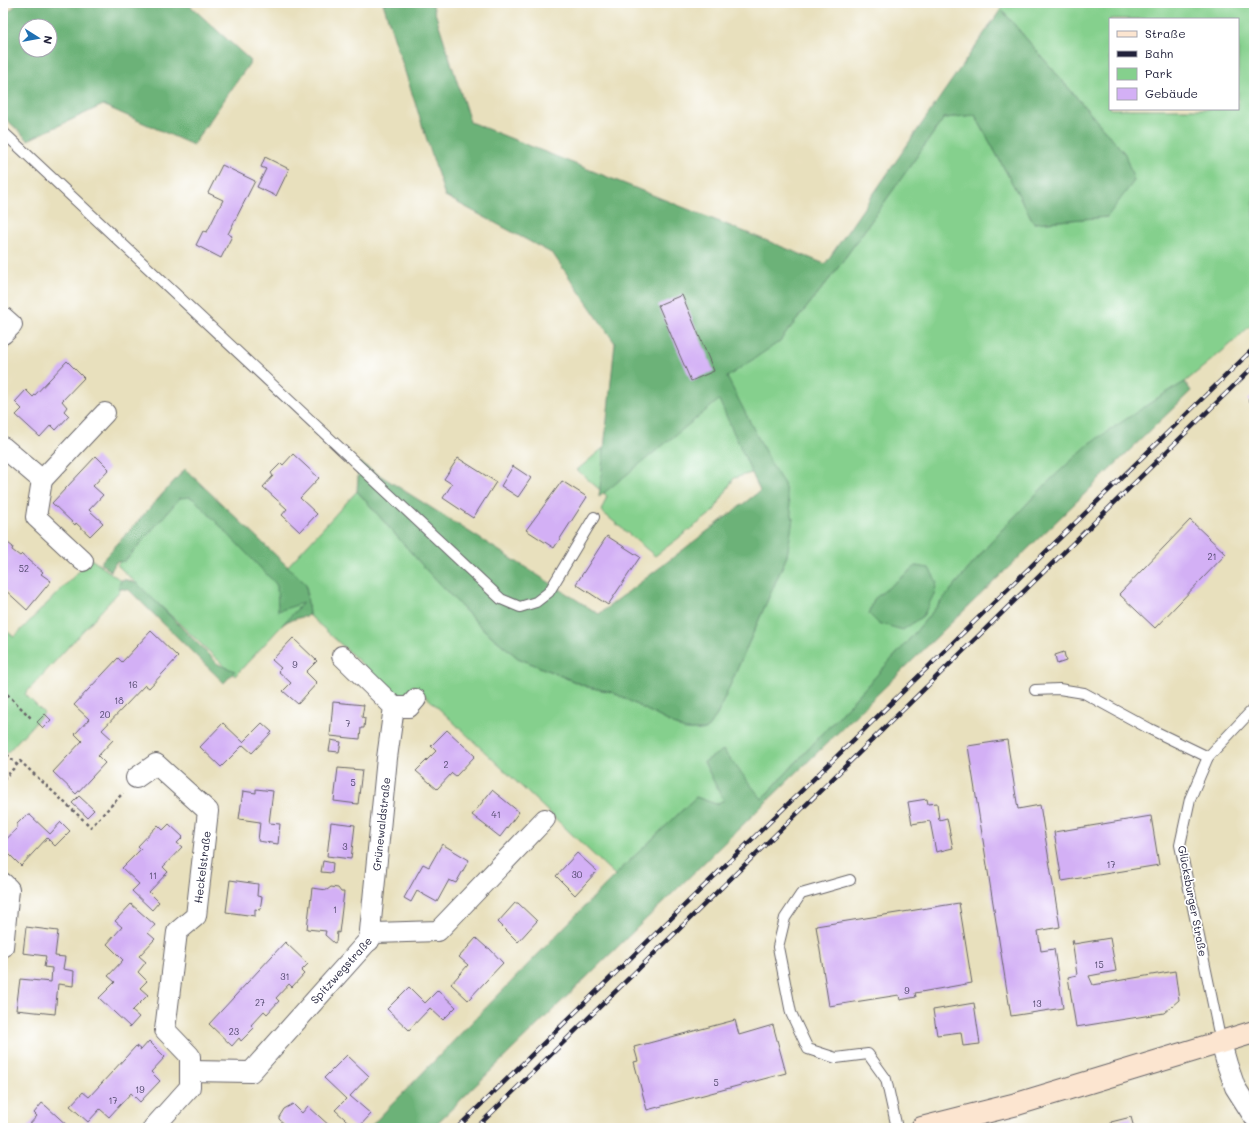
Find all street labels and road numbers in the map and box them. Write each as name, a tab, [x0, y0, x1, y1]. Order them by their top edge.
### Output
street label: Grünewaldstraße	[369, 776, 393, 872]
street label: Heckelstraße	[190, 830, 214, 904]
street label: Glücksburger Straße	[1175, 844, 1211, 958]
street label: Spitzwegstraße	[307, 933, 375, 1007]

